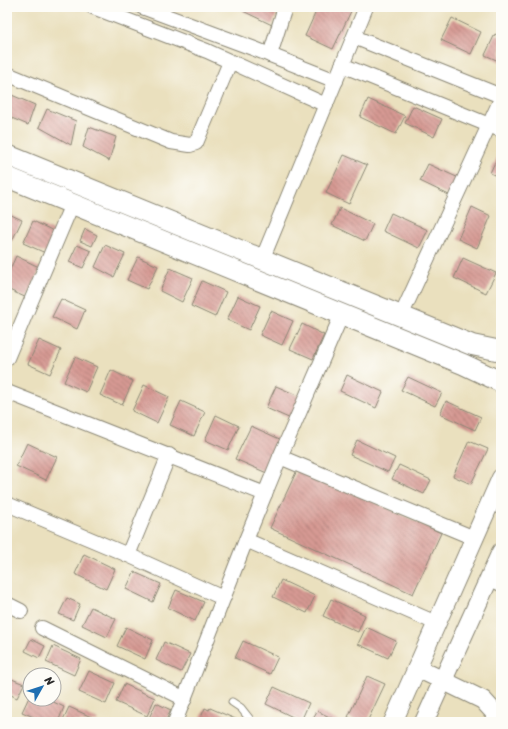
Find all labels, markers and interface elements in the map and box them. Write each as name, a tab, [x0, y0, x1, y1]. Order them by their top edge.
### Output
north arrow	[22, 667, 62, 707]
text: N	[39, 671, 59, 690]

